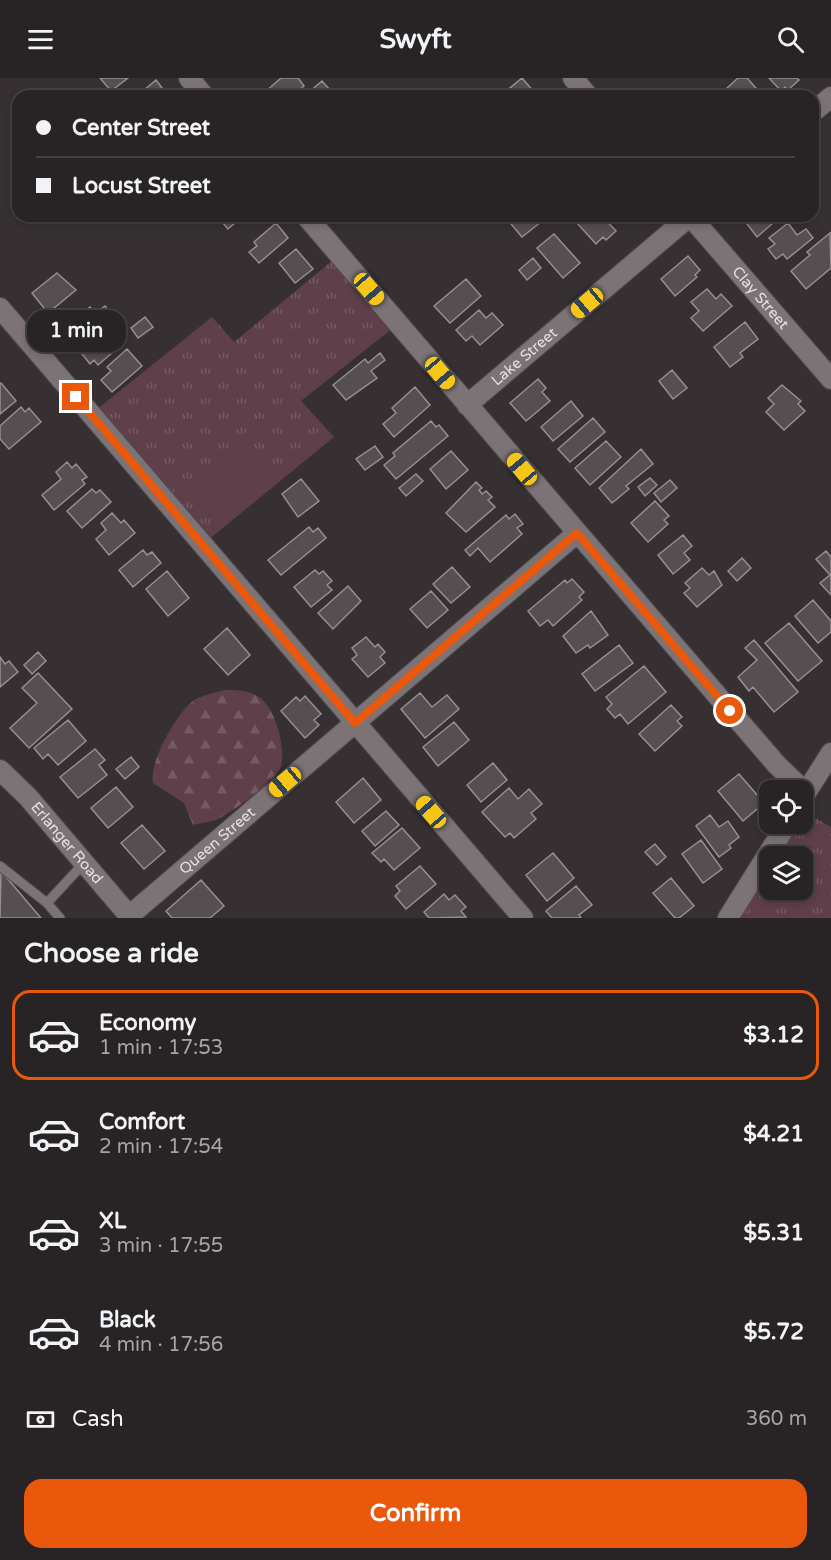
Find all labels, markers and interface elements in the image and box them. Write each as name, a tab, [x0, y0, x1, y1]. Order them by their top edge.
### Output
icon: menu	[24, 23, 57, 56]
text: Swyft	[379, 23, 452, 56]
icon: search	[774, 23, 807, 56]
text: Center Street	[72, 115, 210, 141]
text: Locust Street	[72, 173, 211, 199]
street label: Clay Street	[729, 263, 793, 333]
car	[350, 270, 388, 308]
car	[567, 285, 607, 321]
callout: 1 min	[26, 310, 125, 352]
text: 1 min	[50, 319, 103, 343]
street label: Lake Street	[488, 323, 561, 389]
car	[422, 353, 458, 393]
route end	[62, 383, 89, 410]
car	[504, 449, 540, 489]
route start	[716, 697, 743, 724]
car	[265, 764, 305, 800]
map controls	[759, 780, 813, 900]
button: locate	[759, 780, 813, 834]
car	[412, 793, 450, 831]
street label: Erlanger Road	[27, 798, 107, 887]
street label: Queen Street	[176, 803, 259, 878]
button: layers	[759, 846, 813, 900]
text: Choose a ride	[24, 937, 199, 970]
icon: car	[27, 1008, 81, 1062]
text: Economy	[99, 1010, 196, 1036]
text: $3.12	[743, 1022, 804, 1048]
text: 1 min · 17:53	[99, 1036, 223, 1060]
icon: car	[27, 1107, 81, 1161]
text: Comfort	[99, 1109, 185, 1135]
text: $4.21	[743, 1121, 804, 1147]
text: 2 min · 17:54	[99, 1135, 223, 1159]
icon: car	[27, 1206, 81, 1260]
text: XL	[99, 1208, 126, 1234]
text: $5.31	[743, 1220, 804, 1246]
text: 3 min · 17:55	[99, 1234, 223, 1258]
icon: car	[27, 1305, 81, 1359]
text: Black	[99, 1307, 156, 1333]
text: $5.72	[744, 1319, 804, 1345]
text: 4 min · 17:56	[99, 1333, 223, 1357]
icon: cash	[24, 1403, 57, 1436]
text: Cash	[72, 1406, 124, 1432]
text: 360 m	[746, 1407, 807, 1431]
button: Confirm	[24, 1479, 807, 1548]

